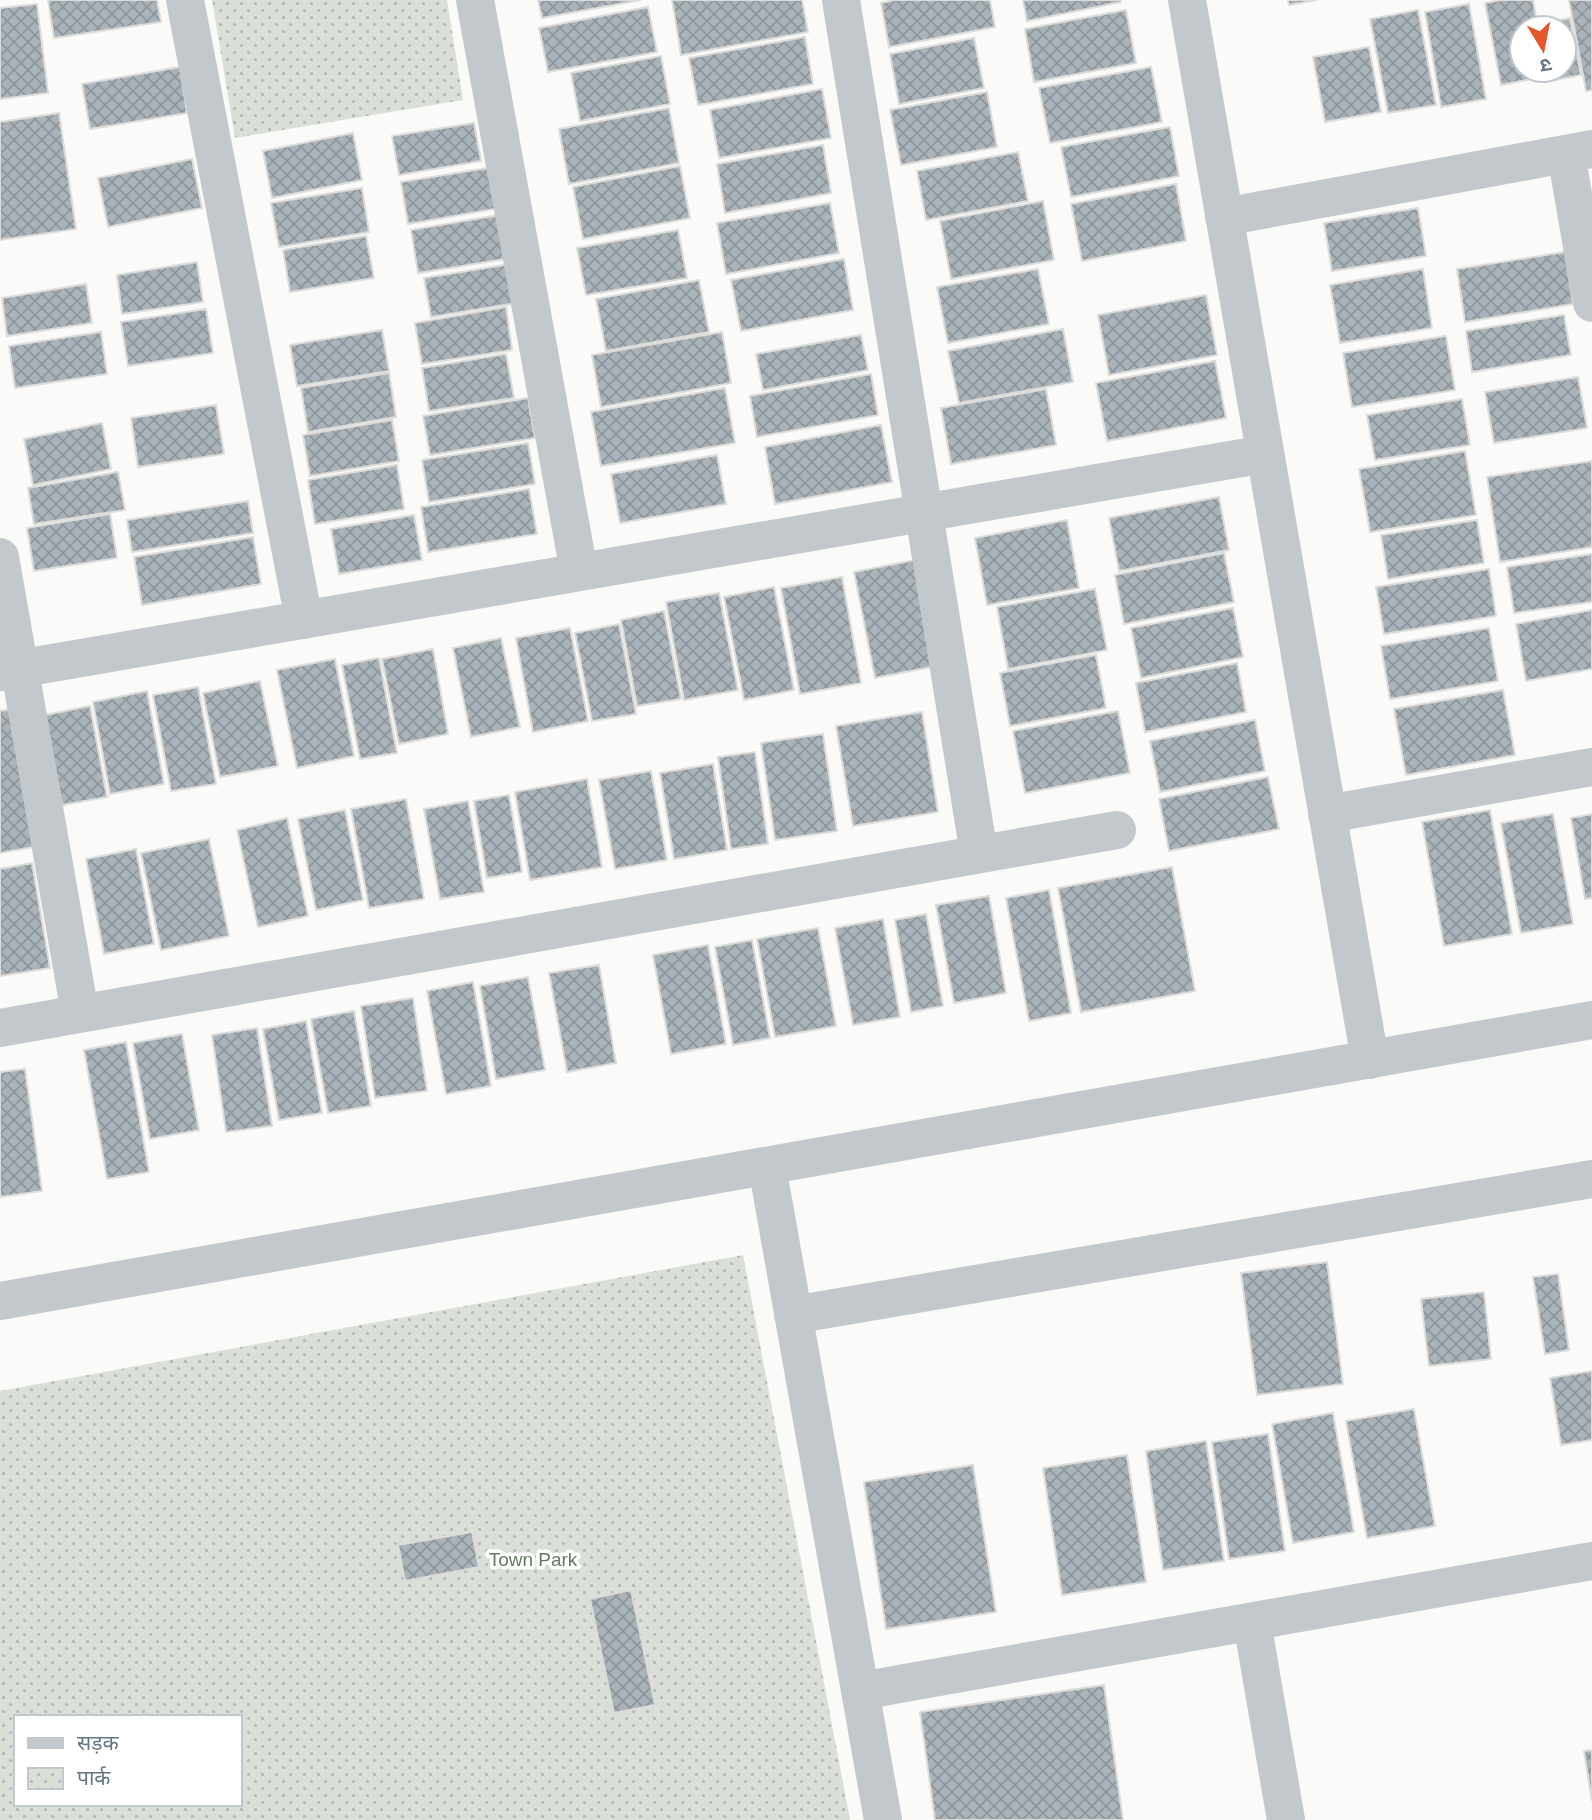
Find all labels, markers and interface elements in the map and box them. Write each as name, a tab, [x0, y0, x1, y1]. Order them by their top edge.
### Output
north arrow	[1508, 14, 1578, 84]
text: उ	[1538, 54, 1553, 77]
park label: Town Park	[489, 1549, 578, 1570]
legend	[14, 1715, 242, 1806]
text: सड़क	[77, 1731, 119, 1754]
text: पार्क	[77, 1766, 111, 1789]

